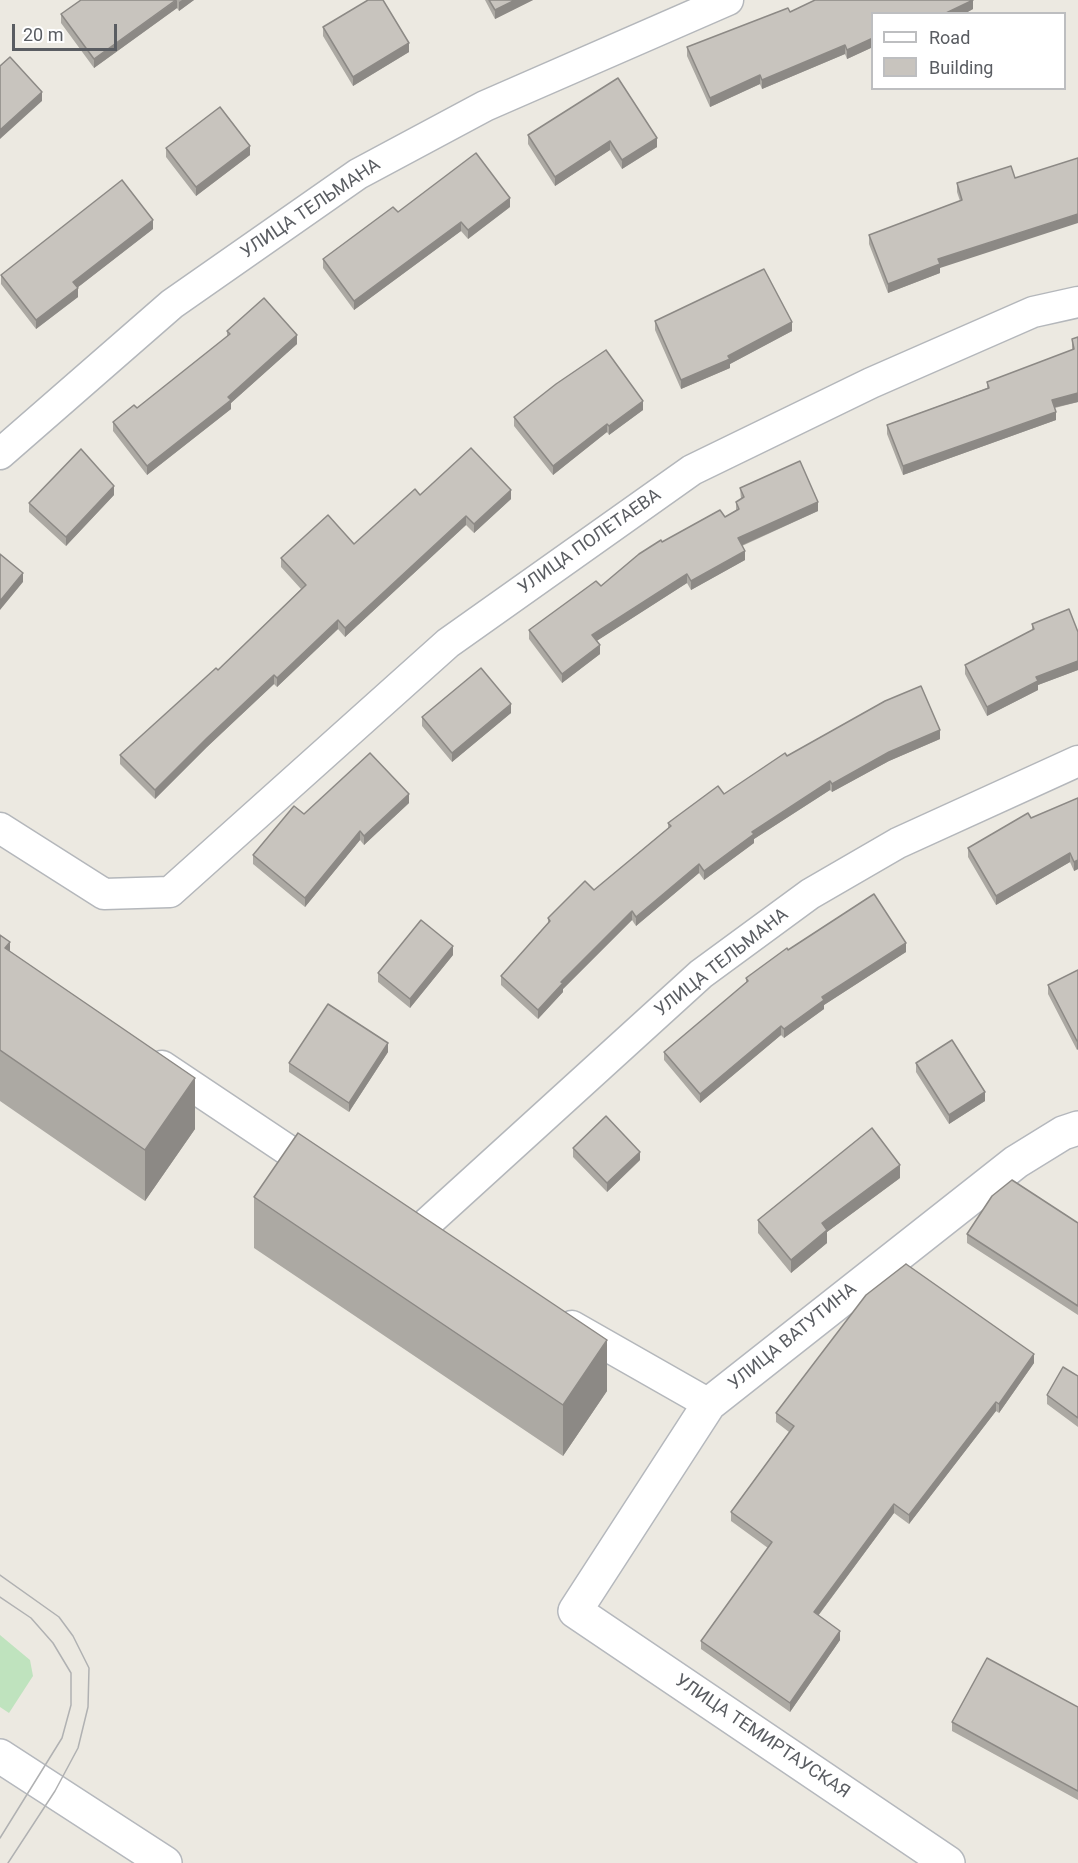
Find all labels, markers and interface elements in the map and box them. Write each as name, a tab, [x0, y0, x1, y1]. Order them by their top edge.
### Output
scale bar	[15, 12, 120, 50]
legend	[871, 12, 1066, 90]
text: 20 m	[23, 24, 63, 45]
text: Road	[929, 27, 970, 48]
text: Building	[929, 57, 993, 78]
street label: УЛИЦА ТЕЛЬМАНА	[237, 154, 385, 264]
street label: УЛИЦА ПОЛЕТАЕВА	[515, 485, 665, 599]
street label: УЛИЦА ТЕЛЬМАНА	[651, 904, 793, 1022]
street label: УЛИЦА ВАТУТИНА	[725, 1279, 861, 1395]
street label: УЛИЦА ТЕМИРТАУСКАЯ	[670, 1670, 854, 1804]

